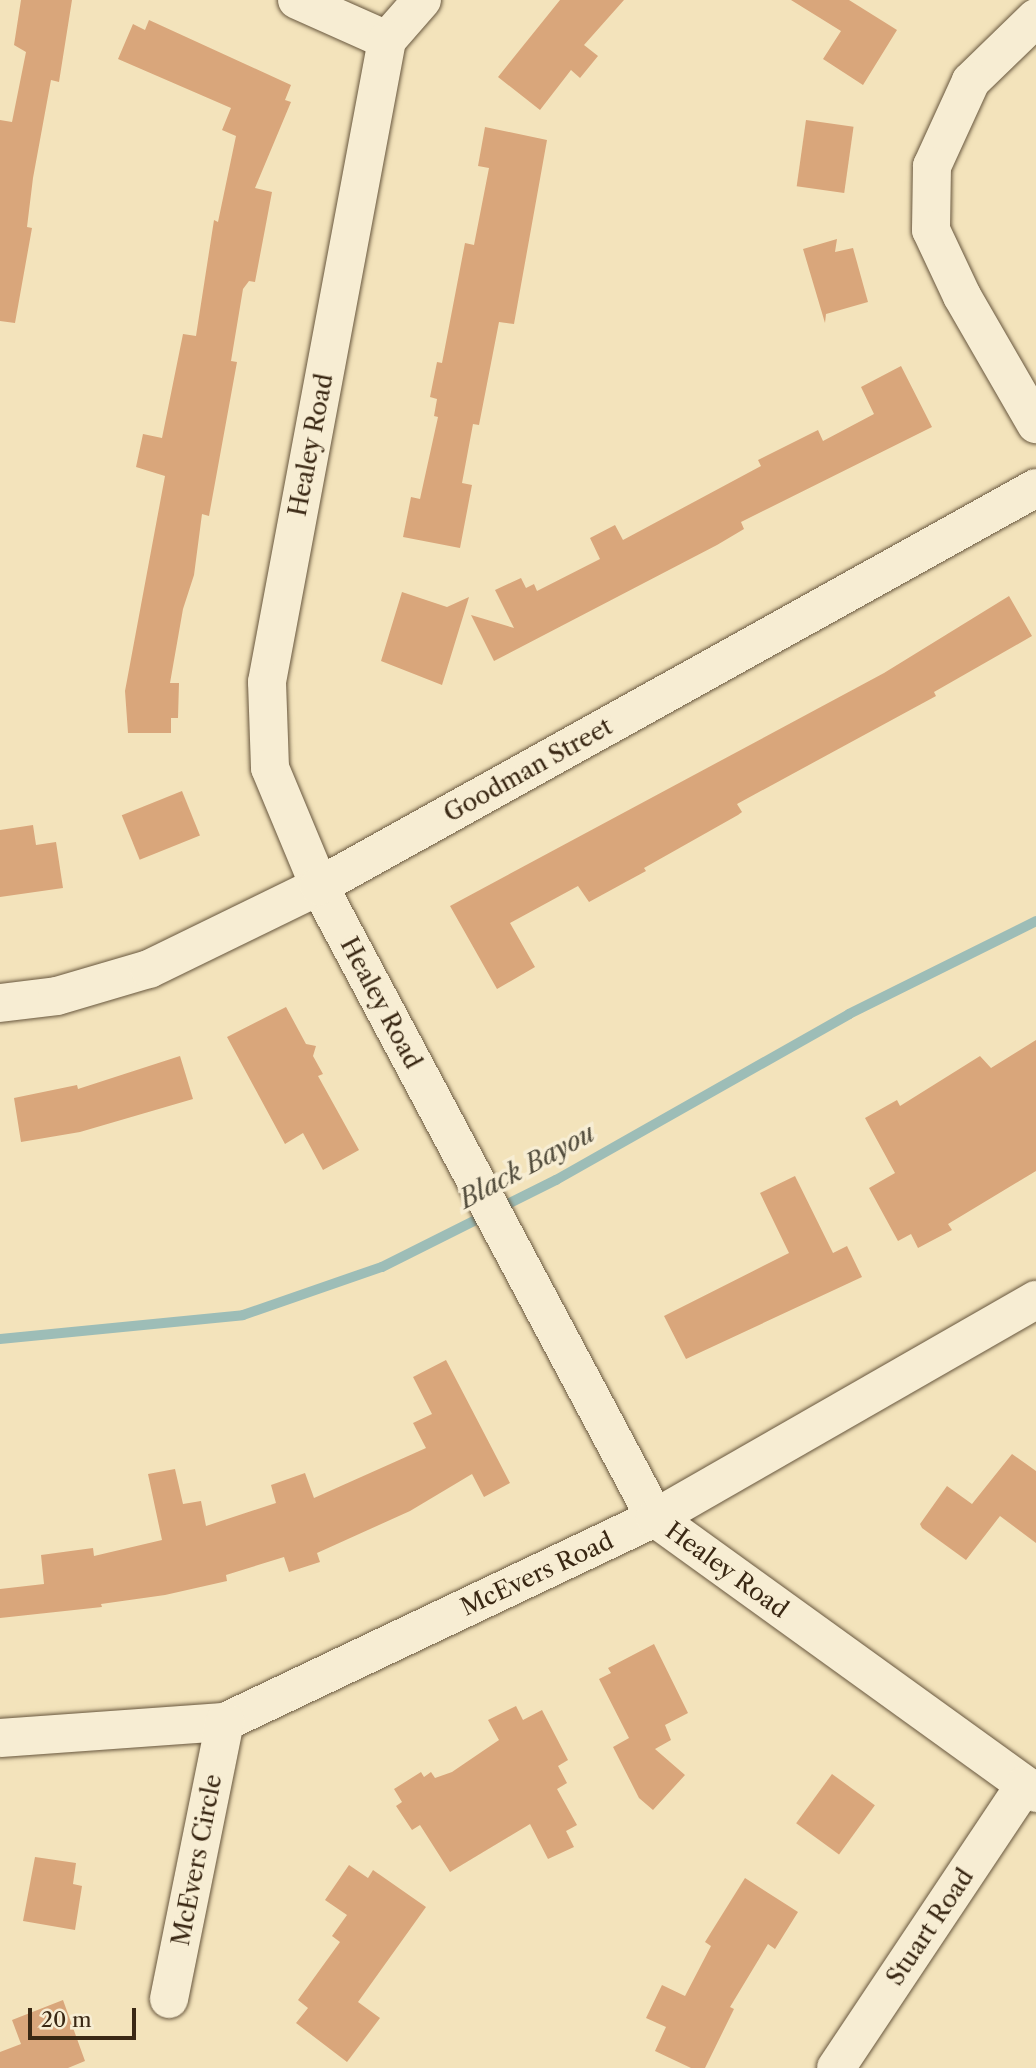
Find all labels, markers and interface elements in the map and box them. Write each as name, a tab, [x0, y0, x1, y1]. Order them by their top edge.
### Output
street label: Healey Road	[283, 371, 339, 519]
street label: Goodman Street	[439, 712, 617, 828]
street label: Healey Road	[334, 932, 428, 1074]
water label: Black Bayou	[454, 1118, 600, 1216]
street label: Healey Road	[660, 1516, 794, 1624]
street label: McEvers Road	[456, 1526, 618, 1622]
street label: McEvers Circle	[166, 1772, 228, 1948]
street label: Stuart Road	[880, 1863, 980, 1991]
scale bar	[32, 1994, 140, 2038]
text: 20 m	[41, 2007, 92, 2032]

